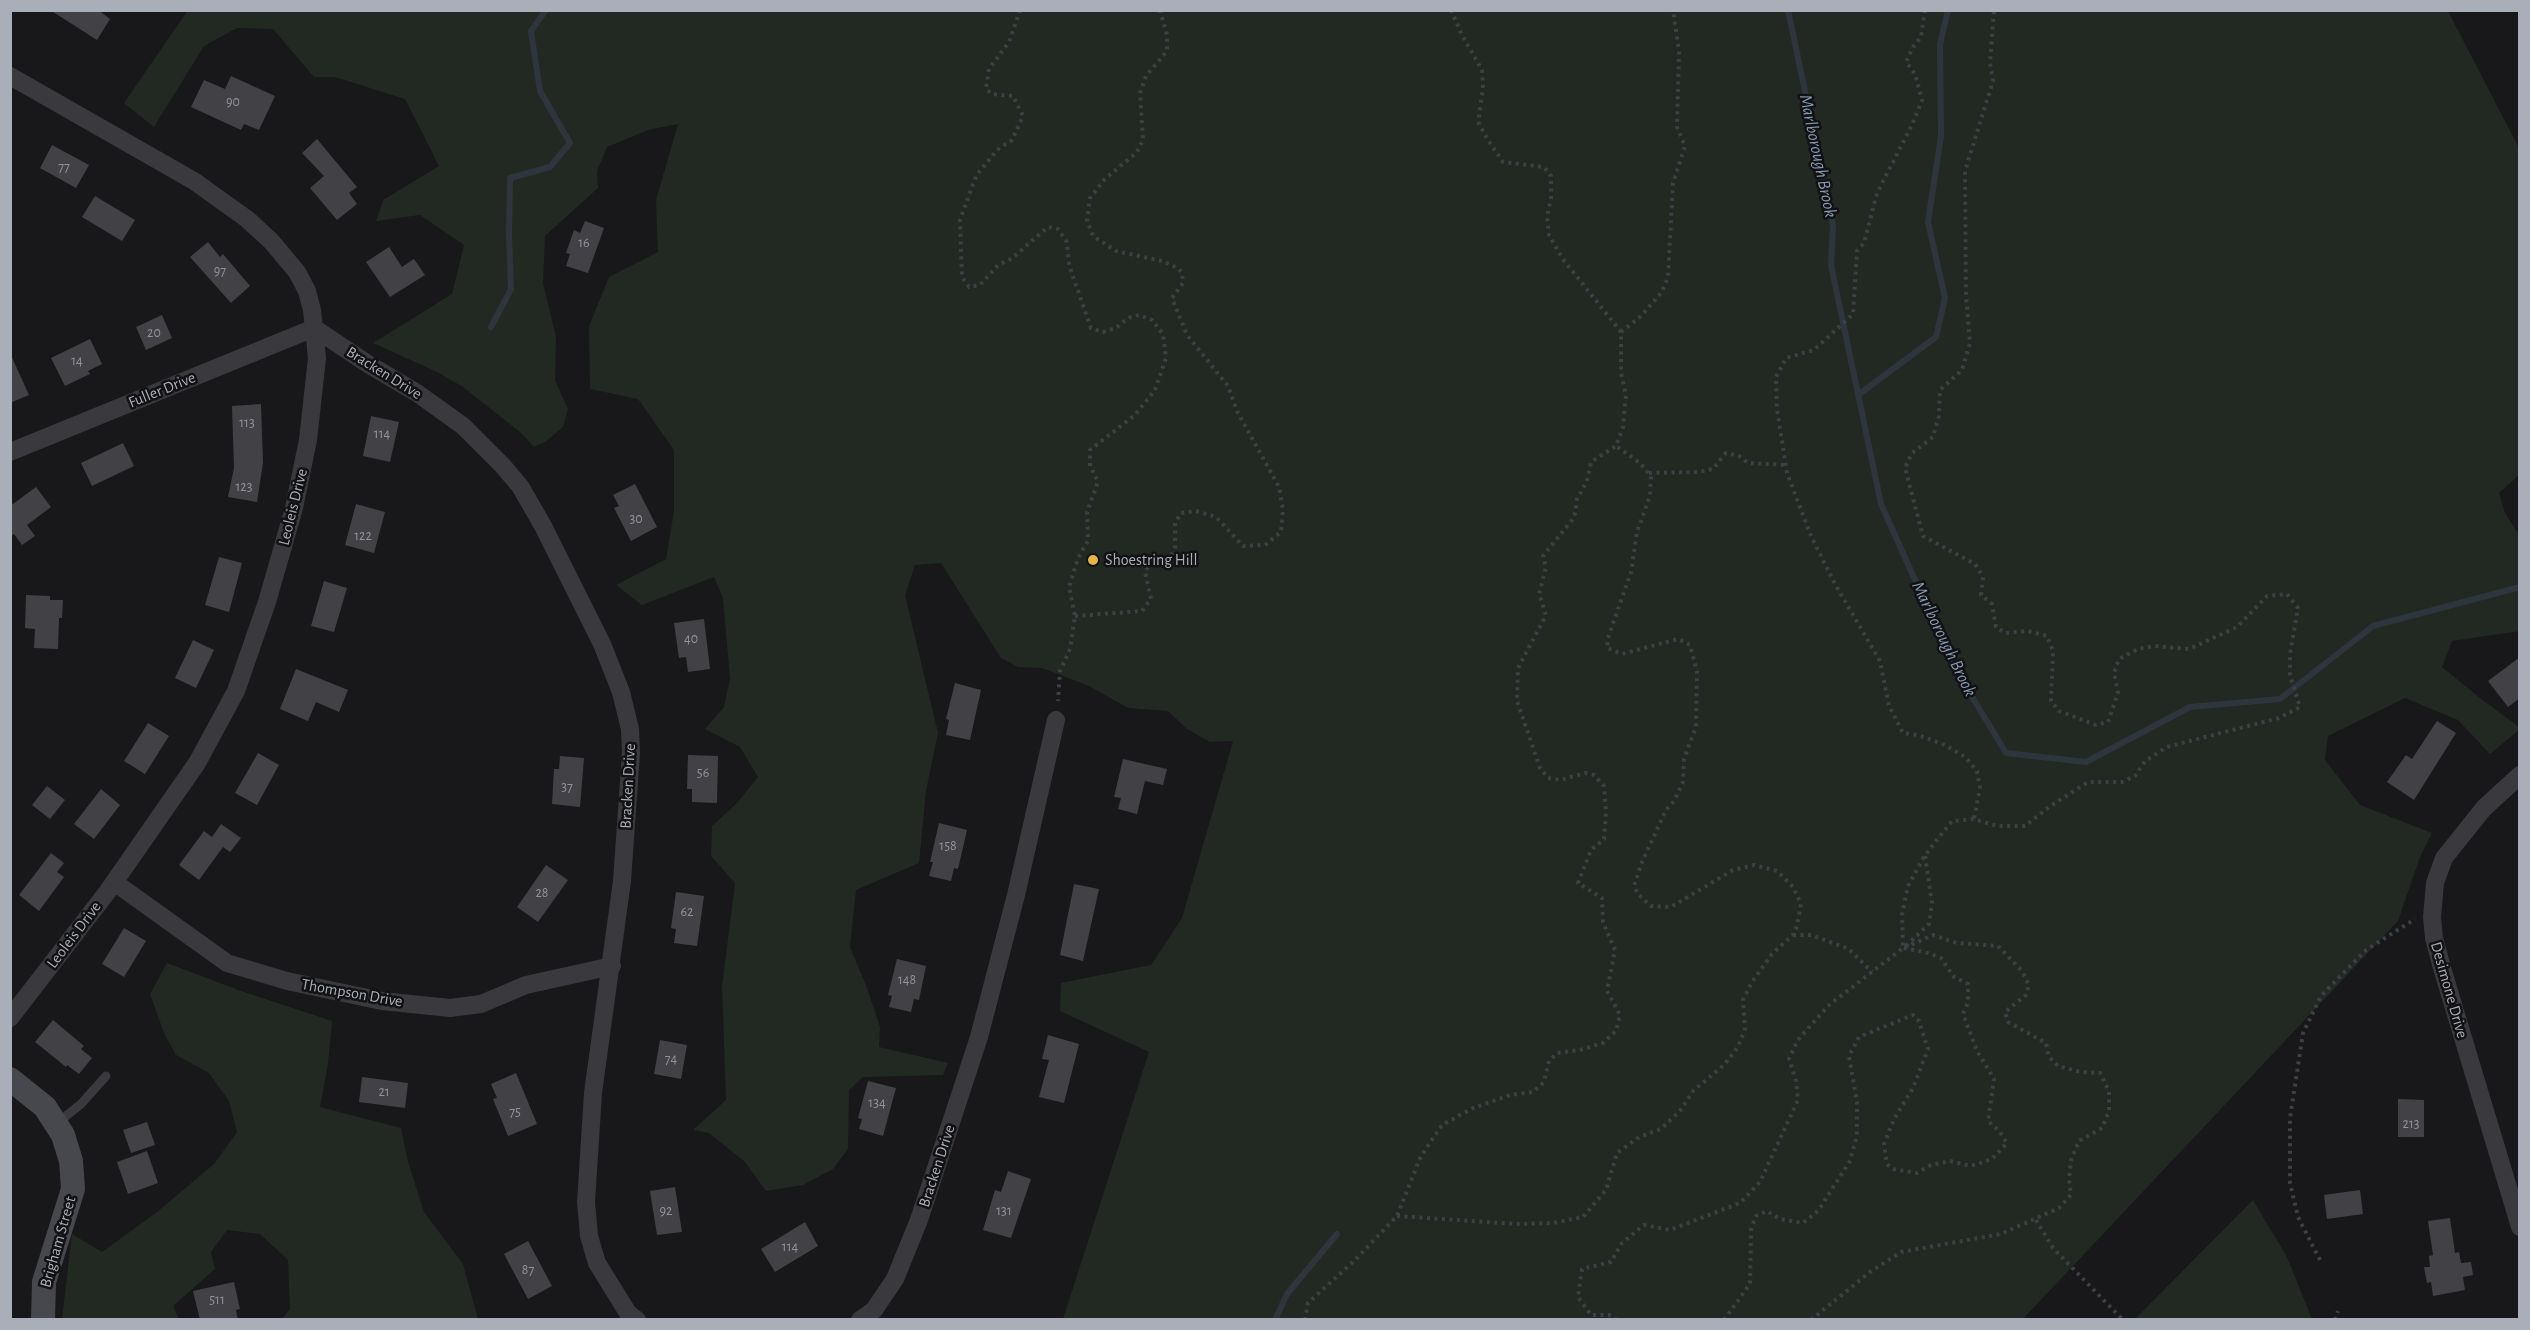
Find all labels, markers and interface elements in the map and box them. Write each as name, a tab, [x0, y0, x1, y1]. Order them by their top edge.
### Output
water label: Marlborough Brook	[1794, 92, 1842, 220]
house number: 90	[226, 94, 240, 110]
house number: 77	[58, 159, 70, 175]
house number: 16	[578, 235, 590, 251]
house number: 97	[214, 263, 226, 279]
house number: 20	[147, 325, 161, 341]
street label: Bracken Drive	[343, 342, 425, 404]
house number: 14	[71, 353, 83, 369]
street label: Fuller Drive	[126, 368, 198, 412]
house number: 113	[239, 415, 255, 431]
house number: 114	[374, 426, 390, 442]
street label: Leoleis Drive	[274, 466, 312, 548]
house number: 123	[236, 479, 252, 495]
house number: 30	[629, 511, 643, 527]
house number: 122	[354, 528, 372, 544]
place label: Shoestring Hill	[1105, 550, 1197, 570]
marker: Shoestring Hill	[1086, 553, 1100, 567]
water label: Marlborough Brook	[1907, 578, 1981, 700]
house number: 40	[684, 631, 698, 647]
street label: Bracken Drive	[616, 743, 640, 829]
house number: 56	[697, 765, 709, 781]
house number: 37	[561, 779, 573, 795]
house number: 158	[939, 838, 957, 854]
house number: 28	[535, 885, 549, 901]
street label: Leoleis Drive	[43, 898, 105, 972]
house number: 62	[681, 904, 693, 920]
street label: Desimone Drive	[2426, 940, 2472, 1040]
house number: 148	[898, 972, 916, 988]
street label: Thompson Drive	[300, 975, 404, 1011]
house number: 74	[665, 1051, 677, 1067]
house number: 21	[378, 1084, 390, 1100]
house number: 134	[868, 1095, 886, 1111]
house number: 75	[509, 1104, 521, 1120]
house number: 213	[2403, 1116, 2419, 1132]
street label: Bracken Drive	[915, 1122, 959, 1210]
street label: Brigham Street	[36, 1194, 80, 1290]
house number: 92	[660, 1203, 672, 1219]
house number: 131	[996, 1203, 1012, 1219]
house number: 114	[782, 1239, 798, 1255]
house number: 87	[522, 1262, 534, 1278]
house number: 511	[209, 1292, 225, 1308]

